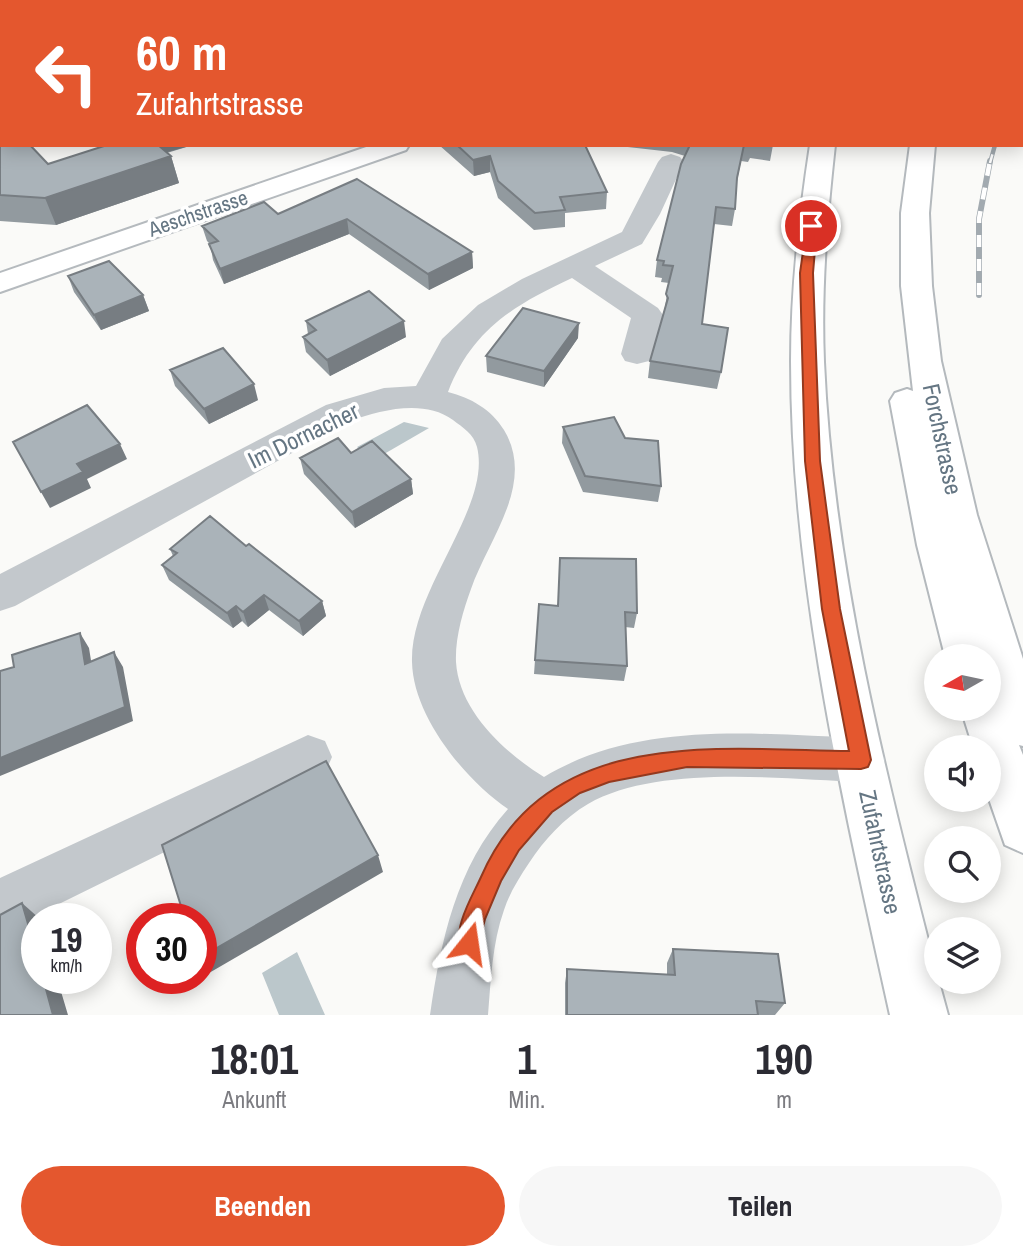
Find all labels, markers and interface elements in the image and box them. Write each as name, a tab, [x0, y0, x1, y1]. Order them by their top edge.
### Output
text: 60 m	[136, 19, 228, 85]
icon: left	[21, 28, 112, 119]
text: Zufahrtstrasse	[136, 82, 304, 125]
street label: Aeschstrasse	[143, 182, 252, 244]
pin	[781, 196, 841, 256]
icon: arrive	[792, 207, 830, 245]
street label: Forchstrasse	[916, 381, 970, 497]
street label: Im Dornacher	[242, 394, 364, 476]
north arrow	[924, 644, 1001, 721]
map controls	[924, 644, 1001, 994]
button: sound	[924, 735, 1001, 812]
street label: Zufahrtstrasse	[852, 787, 910, 917]
button: search	[924, 826, 1001, 903]
speed limit sign: 30	[126, 903, 217, 994]
position arrow	[432, 906, 506, 980]
text: 19	[51, 916, 82, 963]
button: layers	[924, 917, 1001, 994]
text: km/h	[51, 953, 83, 978]
text: 18:01	[210, 1031, 298, 1087]
text: 1	[517, 1031, 536, 1087]
text: 190	[755, 1031, 813, 1087]
text: Ankunft	[222, 1084, 286, 1115]
text: Min.	[508, 1084, 545, 1115]
text: m	[776, 1084, 792, 1115]
button: Beenden	[21, 1166, 505, 1246]
button: Teilen	[519, 1166, 1002, 1246]

